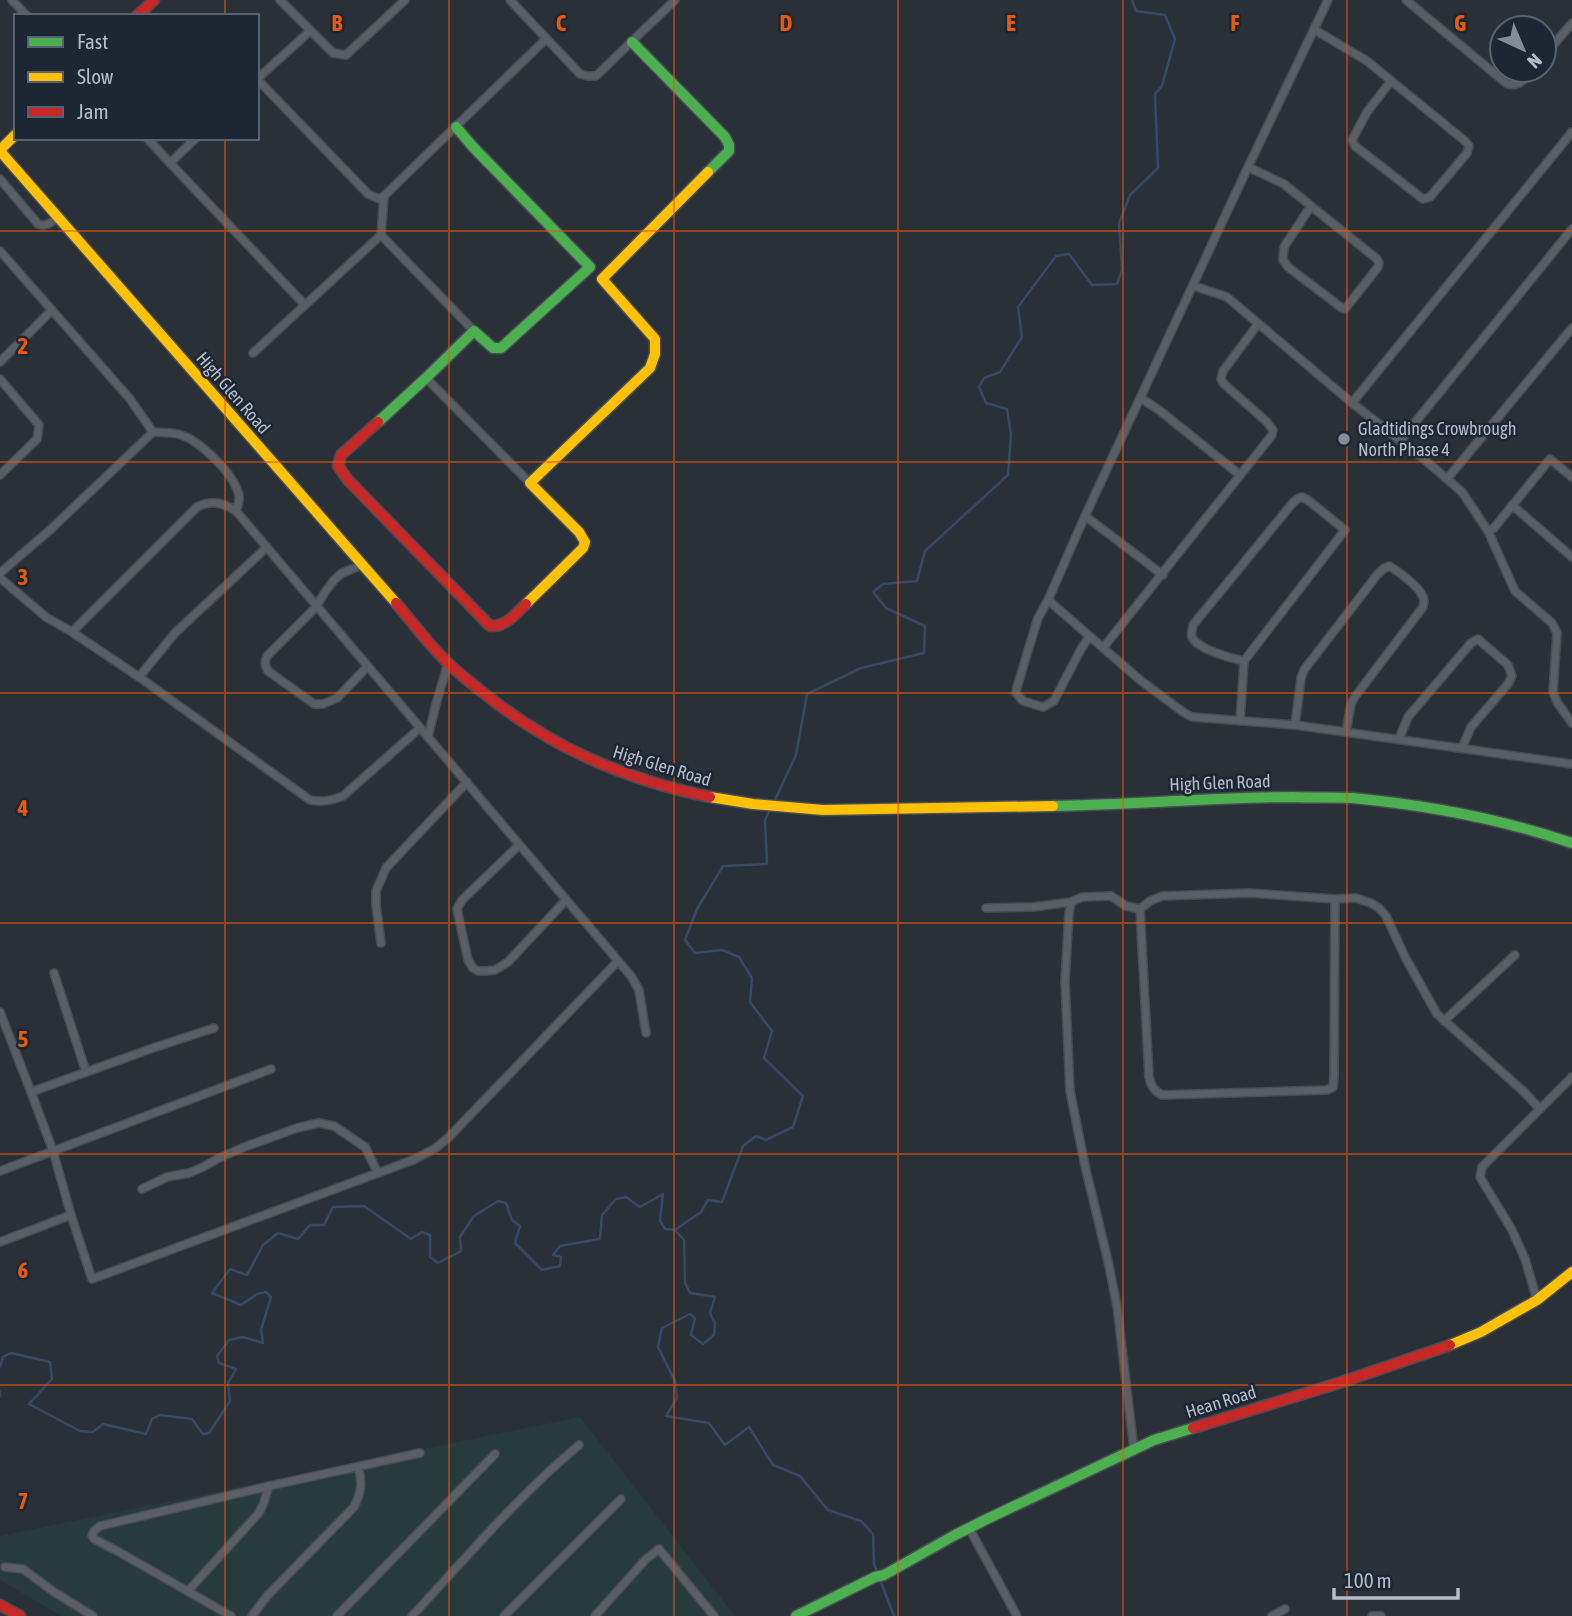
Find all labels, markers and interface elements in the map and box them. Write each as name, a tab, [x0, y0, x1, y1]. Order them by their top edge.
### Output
text: B	[332, 10, 343, 36]
text: C	[556, 10, 567, 36]
text: D	[780, 10, 793, 36]
text: E	[1006, 10, 1016, 36]
text: F	[1230, 10, 1240, 36]
text: G	[1454, 10, 1466, 36]
legend	[14, 14, 259, 140]
north arrow	[1488, 14, 1558, 84]
text: Fast	[77, 29, 108, 53]
text: N	[1523, 49, 1546, 73]
text: Slow	[77, 64, 114, 88]
text: Jam	[77, 99, 109, 123]
text: 2	[18, 333, 28, 359]
street label: High Glen Road	[192, 348, 275, 438]
place label: Gladtidings Crowbrough North Phase 4	[1358, 418, 1516, 460]
marker: Gladtidings Crowbrough North Phase 4	[1336, 431, 1352, 447]
text: 3	[18, 564, 28, 590]
street label: High Glen Road	[611, 741, 714, 790]
street label: High Glen Road	[1169, 770, 1271, 795]
text: 4	[17, 795, 29, 821]
text: 5	[18, 1026, 29, 1052]
text: 6	[18, 1257, 29, 1283]
street label: Hean Road	[1183, 1381, 1259, 1422]
text: 7	[18, 1488, 28, 1514]
scale bar	[1334, 1556, 1458, 1600]
text: 100 m	[1344, 1568, 1392, 1592]

